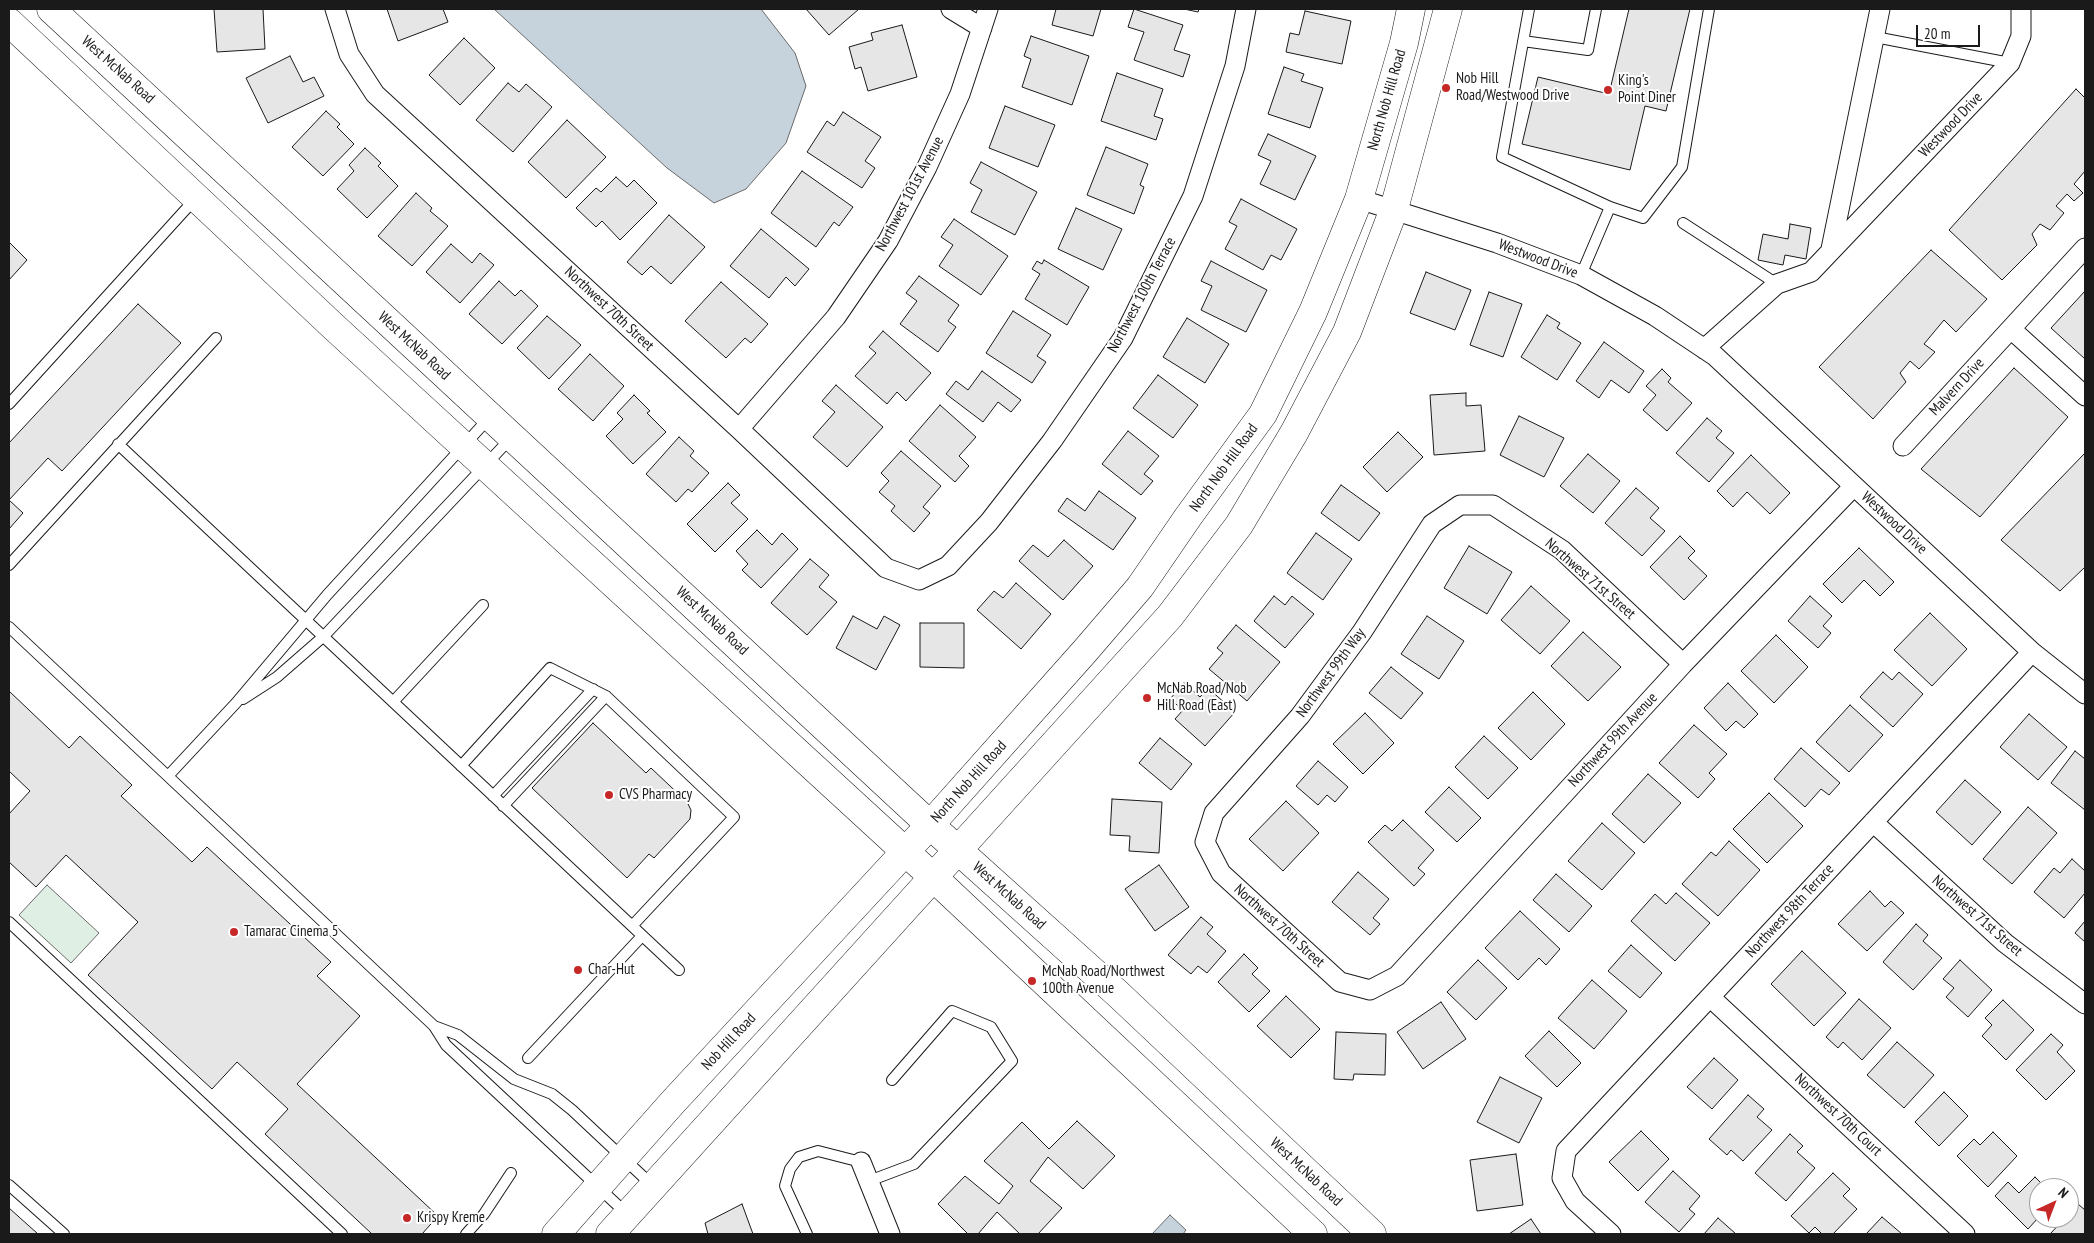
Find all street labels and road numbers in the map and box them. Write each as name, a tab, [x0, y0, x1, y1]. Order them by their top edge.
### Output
street label: West McNab Road	[78, 32, 158, 108]
street label: North Nob Hill Road	[1364, 47, 1410, 153]
street label: Westwood Drive	[1916, 89, 1986, 161]
street label: Northwest 101st Avenue	[872, 133, 948, 255]
street label: Northwest 100th Terrace	[1104, 234, 1180, 356]
street label: Westwood Drive	[1496, 236, 1580, 282]
street label: Northwest 70th Street	[561, 263, 657, 355]
street label: West McNab Road	[374, 308, 454, 384]
street label: Malvern Drive	[1926, 354, 1988, 420]
street label: North Nob Hill Road	[1186, 421, 1262, 515]
street label: Westwood Drive	[1857, 488, 1931, 558]
street label: Northwest 71st Street	[1541, 535, 1639, 623]
street label: West McNab Road	[672, 583, 752, 659]
street label: Northwest 99th Way	[1293, 625, 1369, 721]
street label: Northwest 99th Avenue	[1565, 689, 1661, 791]
street label: North Nob Hill Road	[927, 737, 1011, 827]
street label: West McNab Road	[969, 858, 1049, 934]
street label: Northwest 98th Terrace	[1742, 861, 1838, 961]
street label: Northwest 71st Street	[1928, 872, 2026, 960]
street label: Northwest 70th Street	[1230, 881, 1328, 971]
street label: Nob Hill Road	[698, 1010, 760, 1074]
street label: Northwest 70th Court	[1791, 1070, 1885, 1160]
street label: West McNab Road	[1266, 1134, 1346, 1210]

